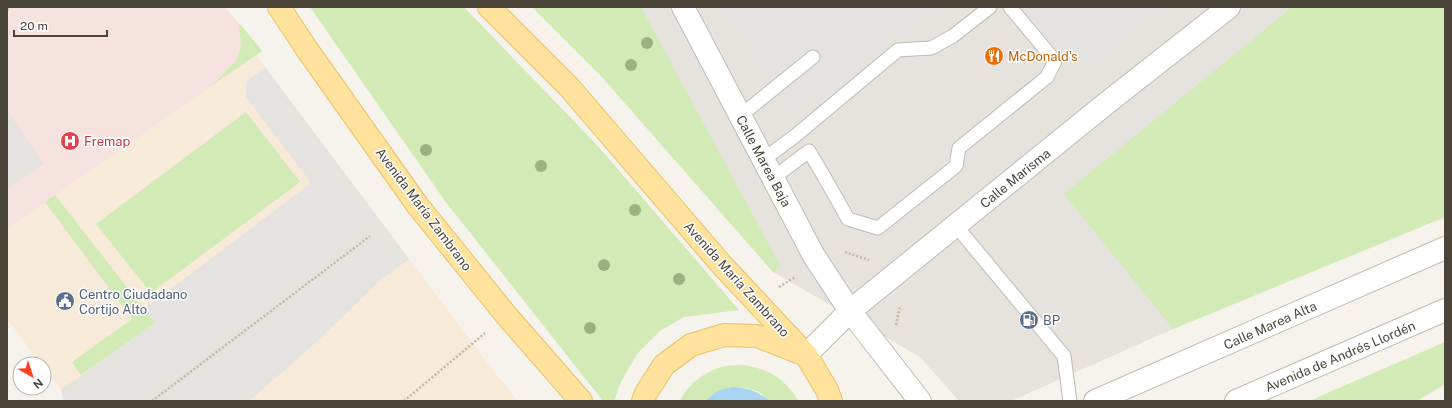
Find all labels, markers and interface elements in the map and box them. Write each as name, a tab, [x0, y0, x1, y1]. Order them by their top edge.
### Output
scale bar	[14, 12, 107, 38]
text: 20 m	[20, 19, 48, 33]
restaurant icon: McDonald's	[983, 45, 1005, 67]
place label: McDonald's	[1008, 49, 1078, 64]
street label: Calle Marea Baja	[733, 113, 794, 210]
hospital icon: Fremap	[59, 130, 81, 152]
place label: Fremap	[84, 134, 130, 149]
street label: Avenida María Zambrano	[373, 145, 475, 274]
street label: Calle Marisma	[977, 146, 1053, 211]
street label: Avenida María Zambrano	[681, 219, 792, 340]
place label: Centro Ciudadano Cortijo Alto	[79, 287, 187, 317]
public building icon: Centro Ciudadano Cortijo Alto	[54, 290, 76, 312]
street label: Calle Marea Alta	[1221, 298, 1319, 353]
fuel station icon: BP	[1018, 309, 1040, 331]
place label: BP	[1043, 313, 1060, 328]
street label: Avenida de Andrés Llordén	[1263, 318, 1418, 395]
north arrow	[12, 356, 52, 396]
text: N	[31, 376, 45, 391]

